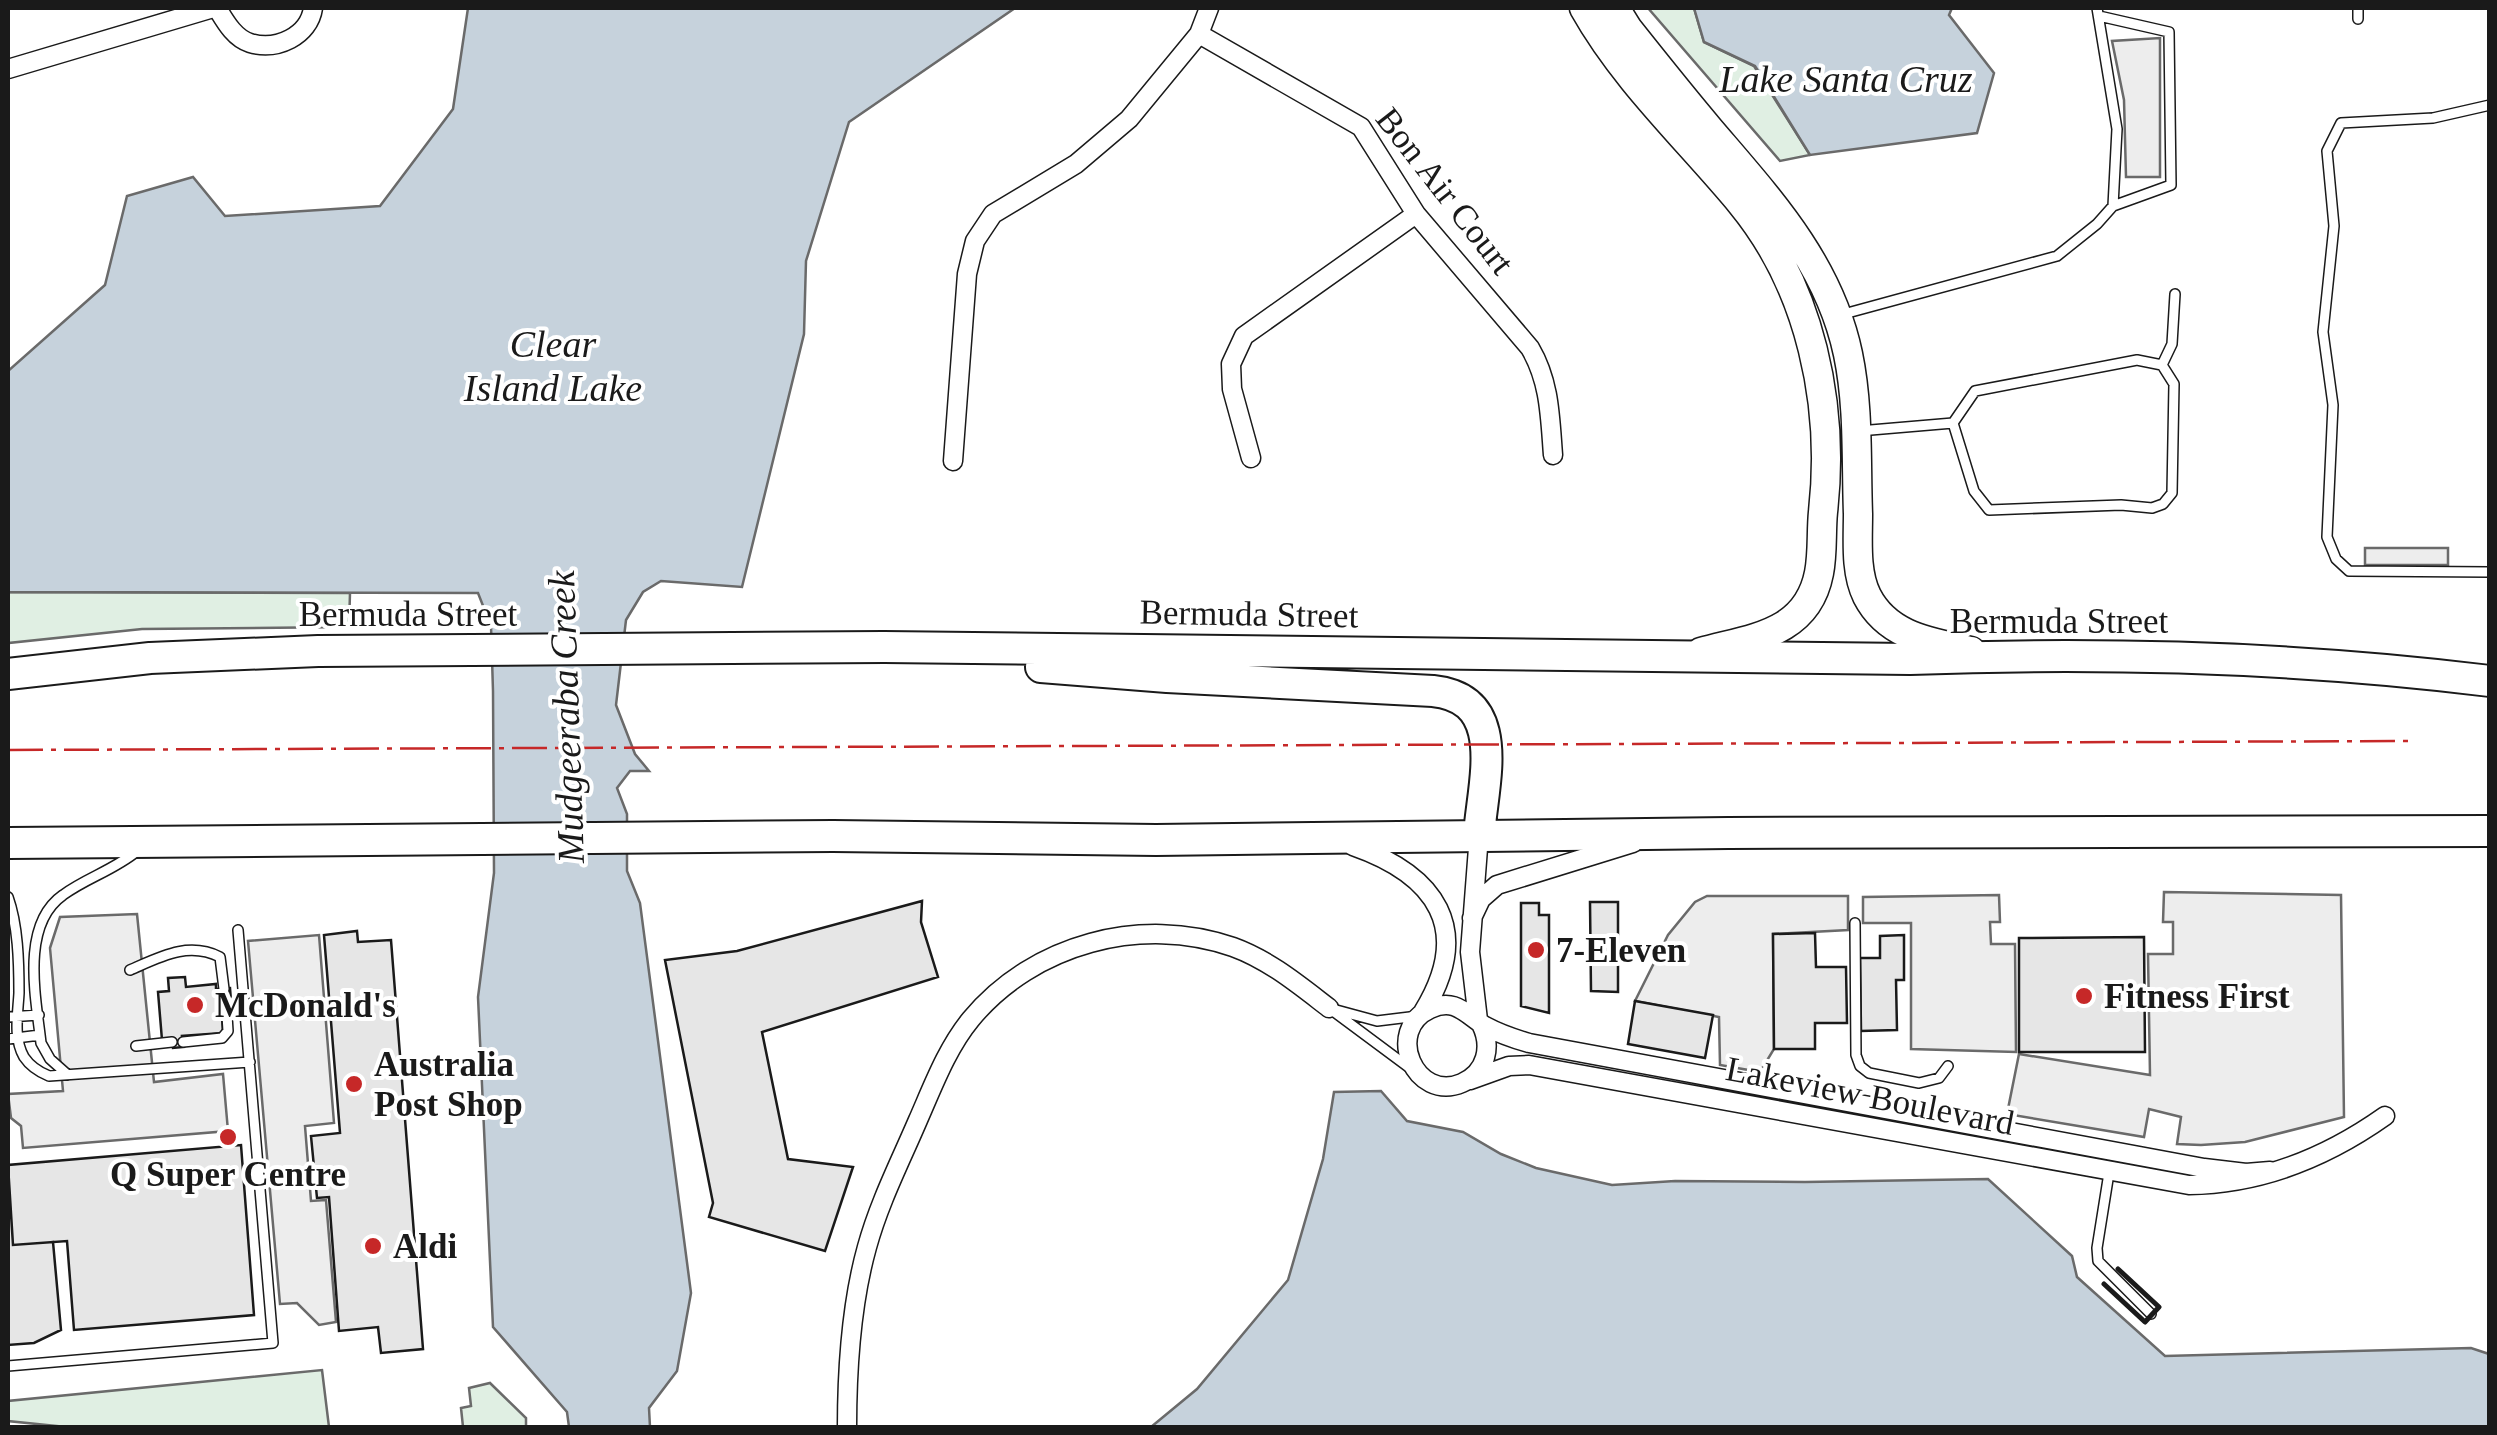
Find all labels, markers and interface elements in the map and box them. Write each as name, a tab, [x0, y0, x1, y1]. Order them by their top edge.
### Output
water label: Lake Santa Cruz	[1718, 58, 1973, 100]
street label: Bon Air Court	[1368, 100, 1522, 282]
water label: Clear Island Lake	[463, 323, 642, 409]
water label: Mudgeeraba Creek	[540, 569, 592, 865]
street label: Bermuda Street	[1139, 593, 1359, 635]
street label: Bermuda Street	[299, 595, 518, 634]
street label: Bermuda Street	[1950, 602, 2169, 641]
place label: 7-Eleven	[1556, 931, 1686, 970]
marker: 7-Eleven	[1525, 939, 1547, 961]
place label: Fitness First	[2104, 977, 2290, 1016]
marker: Fitness First	[2073, 985, 2095, 1007]
place label: McDonald's	[215, 986, 396, 1025]
marker: McDonald's	[184, 994, 206, 1016]
place label: Australia Post Shop	[374, 1045, 523, 1124]
street label: Lakeview Boulevard	[1723, 1049, 2018, 1143]
marker: Australia Post Shop	[343, 1073, 365, 1095]
marker: Q Super Centre	[217, 1126, 239, 1148]
place label: Q Super Centre	[110, 1155, 346, 1194]
place label: Aldi	[393, 1227, 457, 1266]
marker: Aldi	[362, 1235, 384, 1257]

